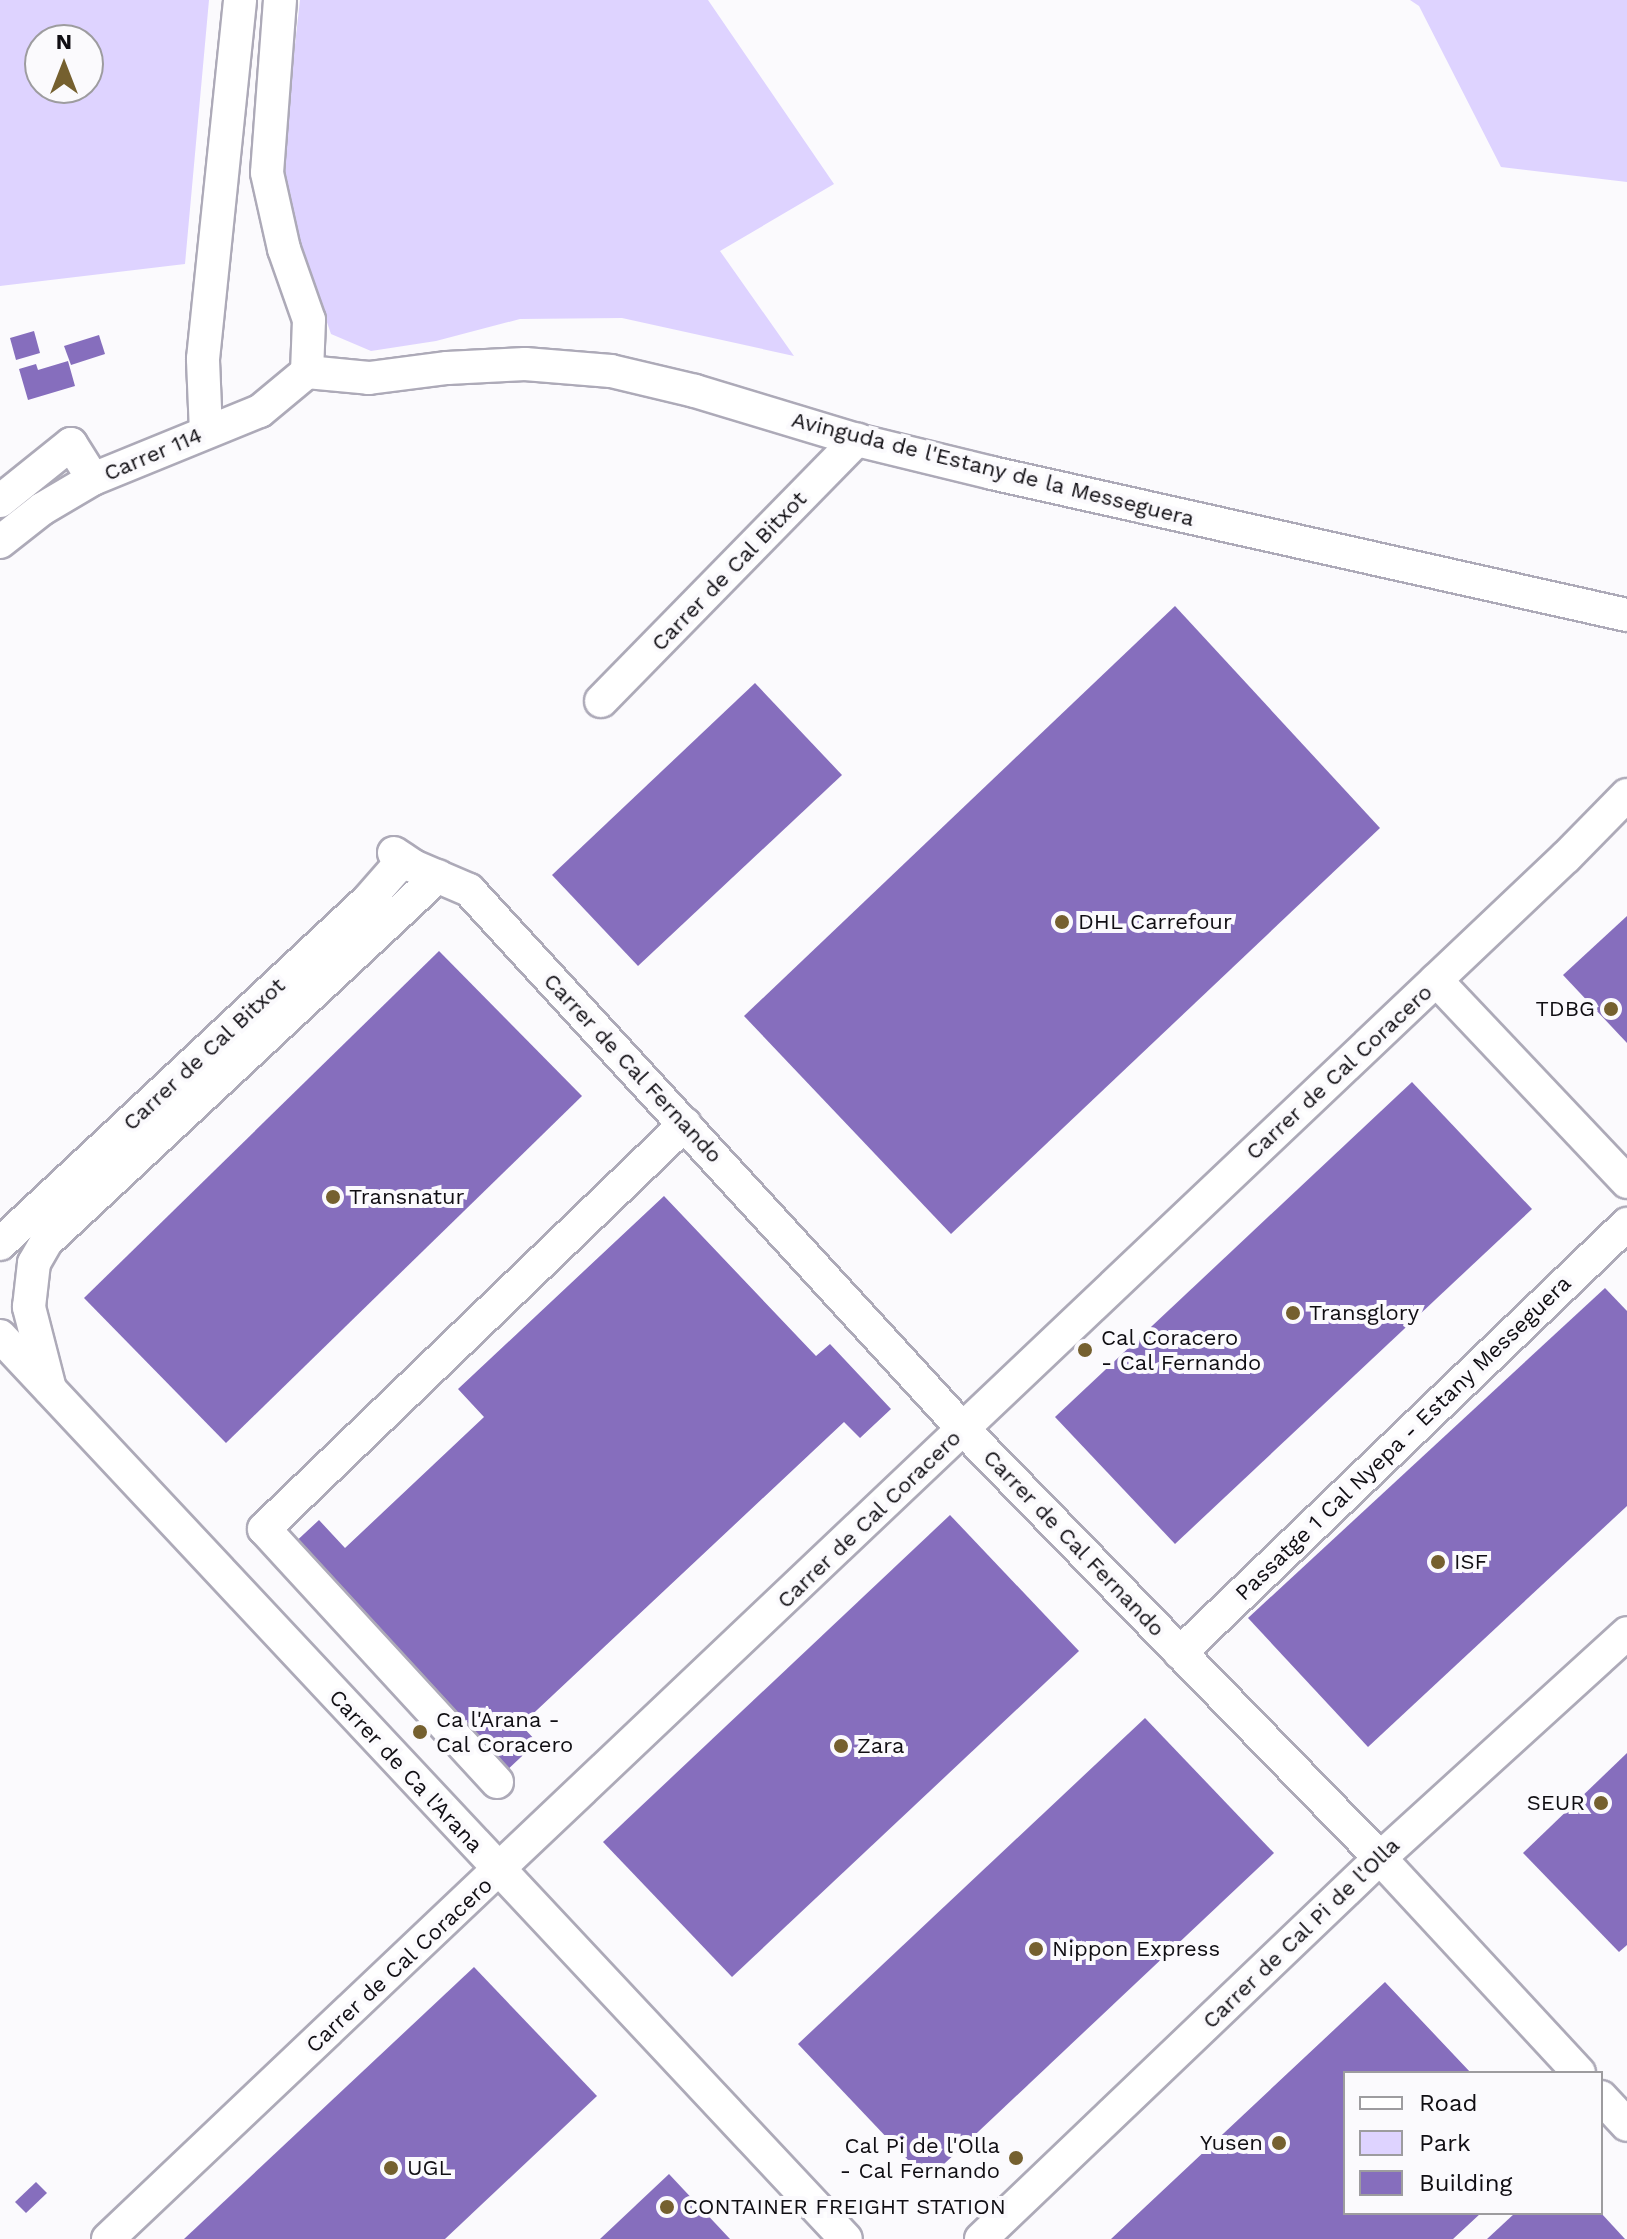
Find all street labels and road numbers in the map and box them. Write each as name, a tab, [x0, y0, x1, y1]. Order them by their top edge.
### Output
street label: Avinguda de l'Estany de la Messeguera	[788, 406, 1198, 532]
street label: Carrer 114	[100, 421, 206, 487]
street label: Carrer de Cal Bitxot	[646, 485, 812, 657]
street label: Carrer de Cal Fernando	[538, 967, 728, 1169]
street label: Carrer de Cal Bitxot	[117, 972, 291, 1136]
street label: Carrer de Cal Coracero	[1240, 978, 1438, 1166]
street label: Passatge 1 Cal Nyepa - Estany Messeguera	[1229, 1269, 1577, 1607]
street label: Carrer de Cal Coracero	[771, 1424, 967, 1614]
street label: Carrer de Cal Fernando	[977, 1444, 1171, 1642]
street label: Carrer de Ca l'Arana	[323, 1684, 489, 1858]
street label: Carrer de Cal Pi de l'Olla	[1197, 1832, 1405, 2034]
street label: Carrer de Cal Coracero	[300, 1871, 498, 2059]

